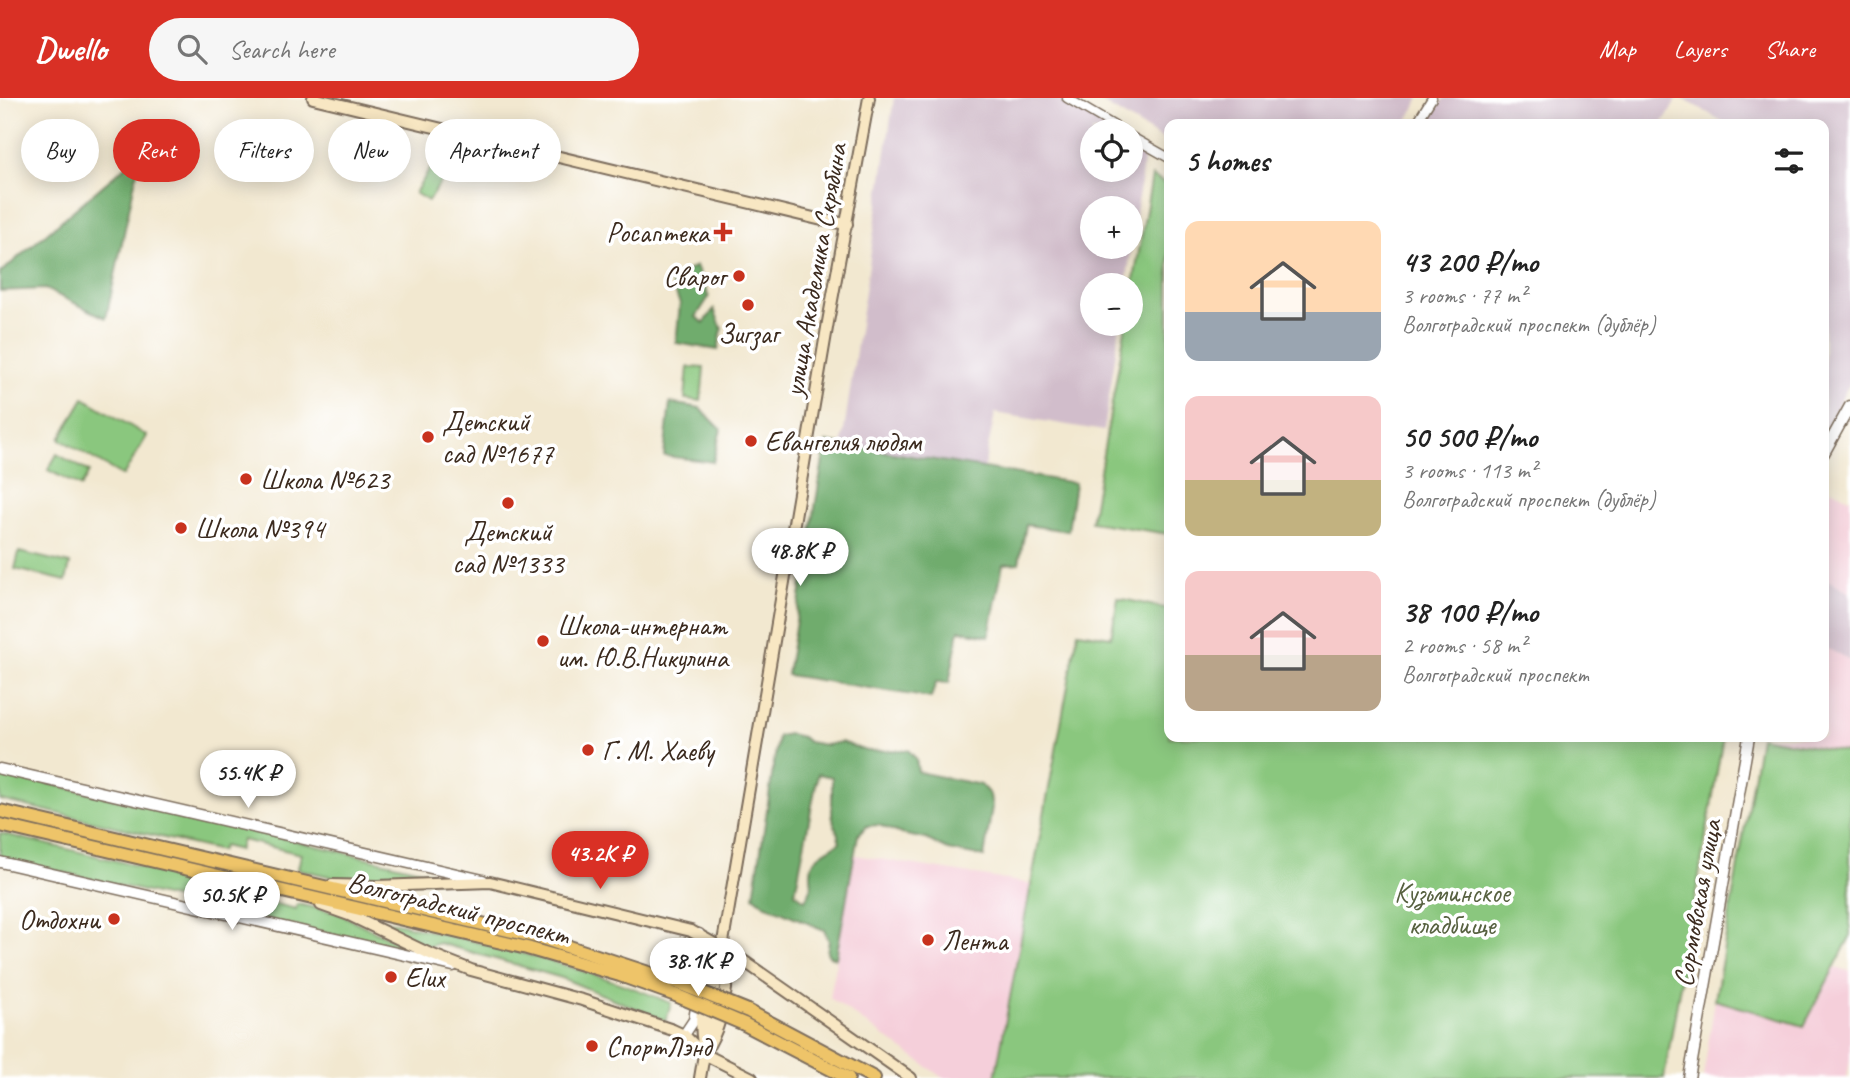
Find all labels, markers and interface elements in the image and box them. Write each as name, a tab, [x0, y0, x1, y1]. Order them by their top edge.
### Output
search box	[149, 18, 639, 81]
text: Dwello	[35, 28, 107, 70]
icon: search	[173, 30, 211, 68]
text: Search here	[229, 33, 335, 66]
text: Map	[1599, 34, 1636, 64]
text: Layers	[1674, 34, 1727, 64]
text: Share	[1765, 34, 1815, 64]
chip: Buy	[21, 119, 99, 182]
chip: Rent	[113, 119, 200, 182]
chip: Filters	[214, 119, 314, 182]
chip: New	[328, 119, 411, 182]
chip: Apartment	[425, 119, 561, 182]
map controls	[1080, 119, 1143, 336]
button: locate	[1080, 119, 1143, 182]
street label: улица Академика Скрябина	[775, 139, 855, 401]
text: 5 homes	[1185, 142, 1269, 180]
icon: filters	[1770, 142, 1808, 180]
button: +	[1080, 196, 1143, 259]
place label: Росаптека	[607, 215, 711, 250]
marker: Росаптека	[715, 224, 731, 240]
text: 43 200 ₽/mo	[1402, 243, 1538, 281]
icon: home	[1241, 249, 1325, 333]
place label: Сварог	[664, 259, 729, 294]
marker: Сварог	[731, 268, 747, 284]
button: −	[1080, 273, 1143, 336]
text: 3 rooms · 77 m²	[1402, 281, 1526, 310]
marker: Зигзаг	[740, 297, 756, 313]
text: Волгоградский проспект (дублёр)	[1402, 310, 1655, 339]
place label: Зигзаг	[718, 316, 782, 351]
place label: Детский сад №1677	[442, 404, 555, 471]
text: 50 500 ₽/mo	[1402, 418, 1537, 456]
place label: Евангелия людям	[765, 424, 923, 459]
icon: home	[1241, 424, 1325, 508]
marker: Детский сад №1677	[420, 429, 436, 445]
marker: Евангелия людям	[743, 433, 759, 449]
text: 3 rooms · 113 m²	[1402, 456, 1537, 485]
place label: Школа №623	[260, 462, 392, 497]
marker: Школа №623	[238, 471, 254, 487]
text: Волгоградский проспект (дублёр)	[1402, 485, 1655, 514]
marker: Детский сад №1333	[500, 495, 516, 511]
place label: Школа №394	[195, 511, 327, 546]
place label: Детский сад №1333	[452, 514, 566, 581]
marker: Школа №394	[173, 520, 189, 536]
pin: 48.8K ₽	[735, 528, 865, 588]
text: 48.8K ₽	[768, 536, 832, 565]
text: 38 100 ₽/mo	[1402, 593, 1538, 631]
icon: home	[1241, 599, 1325, 683]
place label: Школа-интернат им. Ю.В.Никулина	[557, 608, 730, 675]
text: 2 rooms · 58 m²	[1402, 631, 1526, 660]
marker: Школа-интернат им. Ю.В.Никулина	[535, 633, 551, 649]
text: Волгоградский проспект	[1402, 660, 1589, 689]
place label: Г. М. Хаеву	[602, 733, 716, 768]
marker: Г. М. Хаеву	[580, 742, 596, 758]
pin: 55.4K ₽	[183, 750, 313, 810]
text: 55.4K ₽	[216, 758, 280, 787]
street label: Сормовская улица	[1665, 815, 1729, 989]
pin: 43.2K ₽	[535, 832, 665, 891]
text: 43.2K ₽	[568, 839, 632, 868]
street label: Волгоградский проспект	[344, 863, 575, 953]
pin: 50.5K ₽	[167, 872, 297, 932]
park label: Кузьминское кладбище	[1394, 875, 1512, 942]
text: 50.5K ₽	[200, 880, 264, 909]
place label: Отдохни	[19, 902, 102, 937]
marker: Отдохни	[106, 911, 122, 927]
place label: Лента	[942, 923, 1009, 958]
marker: Лента	[920, 932, 936, 948]
pin: 38.1K ₽	[633, 939, 763, 998]
text: 38.1K ₽	[666, 946, 730, 975]
place label: Elux	[405, 960, 447, 995]
marker: Elux	[383, 969, 399, 985]
place label: СпортЛэнд	[606, 1029, 714, 1064]
marker: СпортЛэнд	[584, 1038, 600, 1054]

